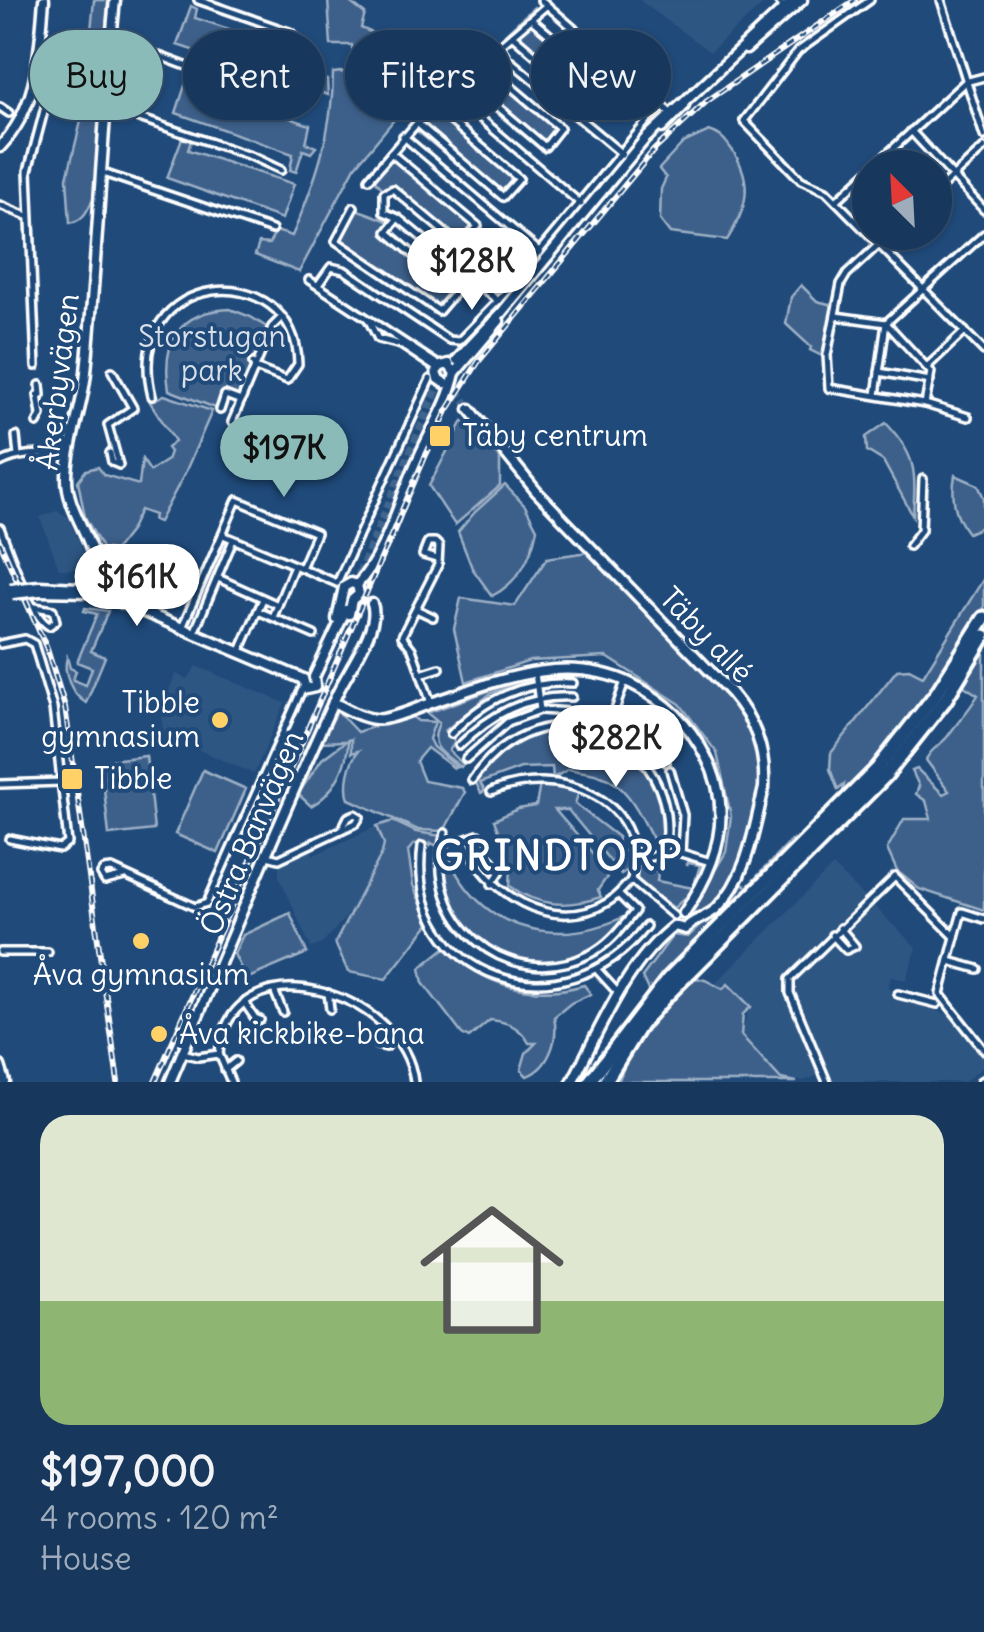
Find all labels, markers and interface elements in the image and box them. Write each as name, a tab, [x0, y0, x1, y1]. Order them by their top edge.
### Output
chip: Buy	[30, 30, 163, 120]
chip: Rent	[183, 30, 325, 120]
chip: Filters	[345, 30, 511, 120]
chip: New	[531, 30, 671, 120]
north arrow	[852, 150, 952, 250]
map controls	[852, 150, 952, 250]
pin: $128K	[402, 228, 542, 313]
text: $128K	[429, 240, 515, 281]
street label: Åkerbyvägen	[25, 291, 87, 473]
park label: Storstugan park	[138, 317, 286, 389]
pin: $197K	[214, 415, 354, 500]
place label: Täby centrum	[462, 416, 648, 454]
marker: Täby centrum	[427, 423, 453, 449]
text: $197K	[242, 427, 326, 468]
pin: $161K	[67, 544, 207, 629]
text: $161K	[97, 556, 177, 597]
street label: Täby allé	[652, 579, 761, 690]
place label: Tibble gymnasium	[41, 683, 200, 755]
pin: $282K	[546, 705, 686, 790]
marker: Tibble gymnasium	[209, 709, 231, 731]
text: $282K	[570, 717, 662, 758]
street label: Östra Banvägen	[191, 724, 311, 941]
place label: Tibble	[94, 759, 172, 797]
marker: Tibble	[59, 766, 85, 792]
district label: GRINDTORP	[435, 831, 683, 881]
marker: Åva gymnasium	[130, 930, 152, 952]
place label: Åva gymnasium	[33, 953, 249, 993]
place label: Åva kickbike-bana	[179, 1012, 425, 1052]
marker: Åva kickbike-bana	[148, 1023, 170, 1045]
icon: home	[402, 1180, 582, 1360]
text: $197,000	[40, 1445, 216, 1497]
text: 4 rooms · 120 m²	[40, 1497, 279, 1538]
text: House	[40, 1538, 131, 1579]

